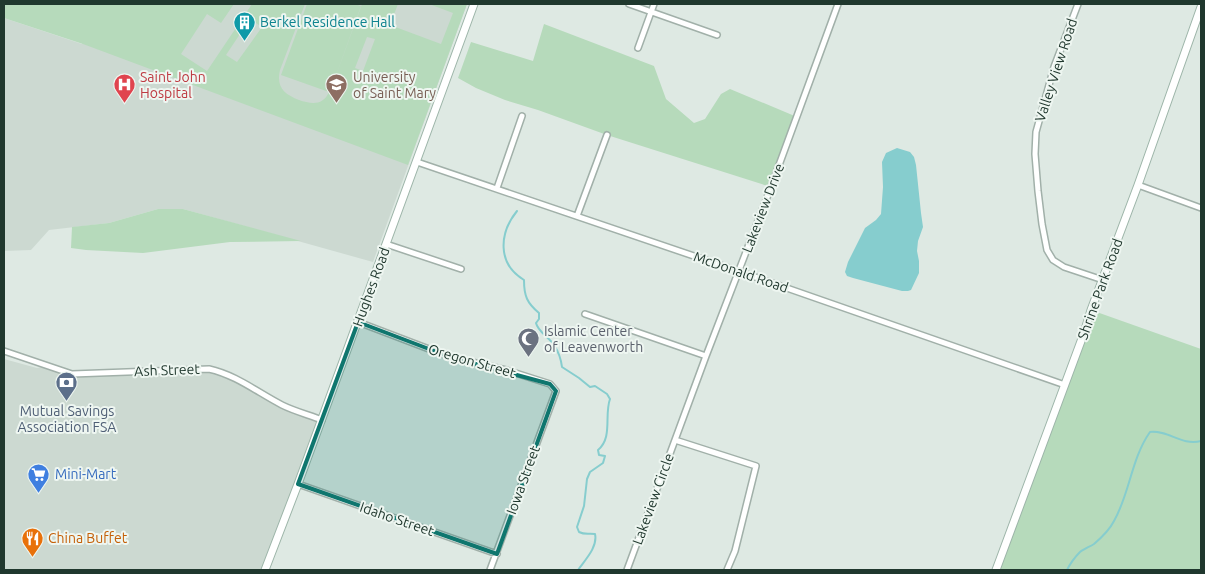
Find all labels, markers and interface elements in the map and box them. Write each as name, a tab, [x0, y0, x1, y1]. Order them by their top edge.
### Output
building icon: Berkel Residence Hall	[232, 10, 256, 41]
place label: Berkel Residence Hall	[260, 14, 395, 30]
street label: Valley View Road	[1032, 16, 1080, 124]
place label: Saint John Hospital	[140, 69, 206, 101]
place label: University of Saint Mary	[353, 69, 436, 101]
hospital icon: Saint John Hospital	[112, 73, 136, 104]
school or university icon: University of Saint Mary	[325, 73, 349, 104]
street label: Lakeview Drive	[739, 161, 787, 255]
street label: Shrine Park Road	[1074, 236, 1126, 342]
street label: Hughes Road	[349, 245, 393, 329]
street label: McDonald Road	[691, 248, 791, 296]
place label: Islamic Center of Leavenworth	[544, 323, 643, 355]
mosque icon: Islamic Center of Leavenworth	[516, 327, 540, 358]
street label: Oregon Street	[426, 341, 518, 381]
street label: Ash Street	[134, 361, 201, 379]
bank icon: Mutual Savings Association FSA	[55, 371, 79, 402]
place label: Mutual Savings Association FSA	[18, 403, 116, 435]
street label: Iowa Street	[503, 443, 543, 517]
street label: Lakeview Circle	[629, 451, 677, 547]
supermarket icon: Mini-Mart	[27, 462, 51, 493]
place label: Mini-Mart	[55, 466, 117, 482]
street label: Idaho Street	[358, 499, 437, 539]
restaurant icon: China Buffet	[20, 526, 44, 557]
place label: China Buffet	[48, 530, 128, 546]

